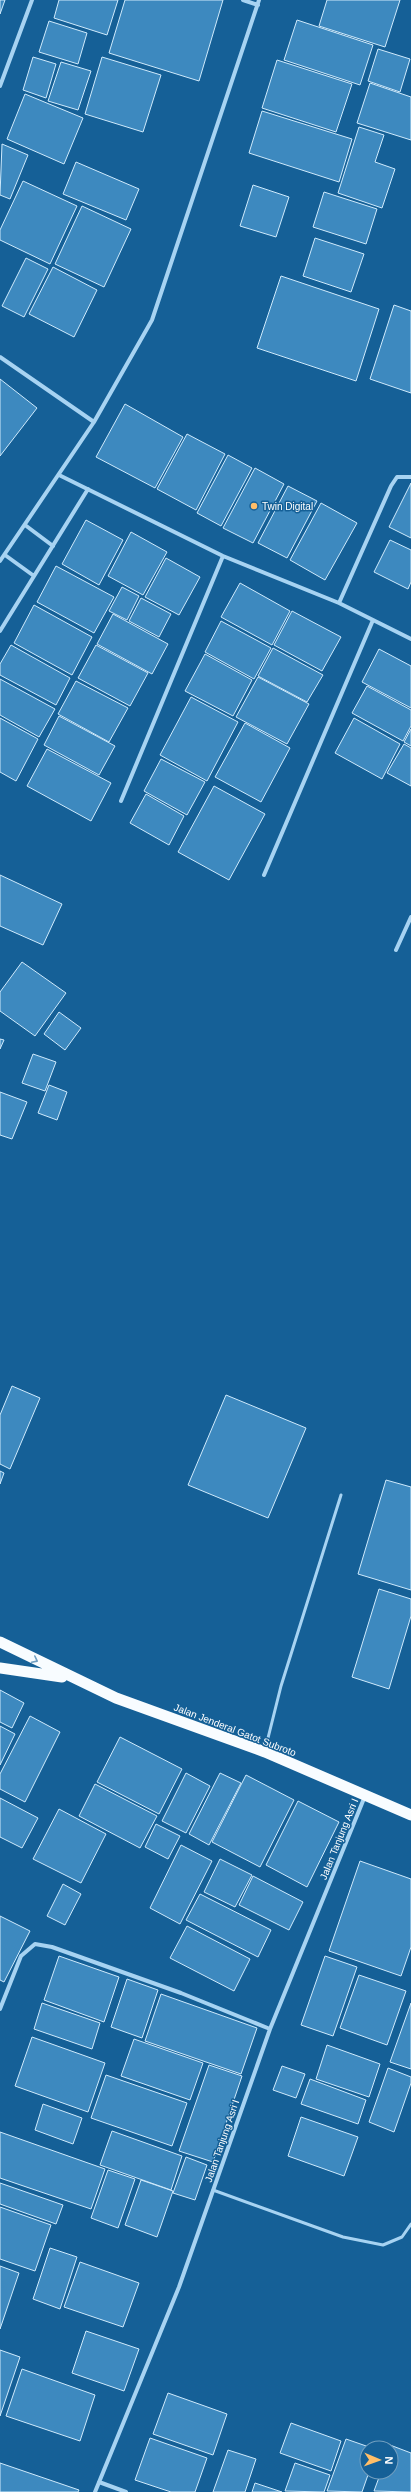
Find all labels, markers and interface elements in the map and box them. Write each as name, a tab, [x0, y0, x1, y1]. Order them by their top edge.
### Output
marker: Twin Digital	[249, 501, 259, 511]
place label: Twin Digital	[262, 501, 313, 512]
one-way arrow	[31, 1655, 38, 1663]
street label: Jalan Jenderal Gatot Subroto	[172, 1702, 298, 1759]
street label: Jalan Tanjung Asri I	[318, 1797, 360, 1881]
street label: Jalan Tanjung Asri I	[203, 2098, 241, 2184]
north arrow	[359, 2440, 399, 2480]
text: N	[383, 2456, 395, 2465]

